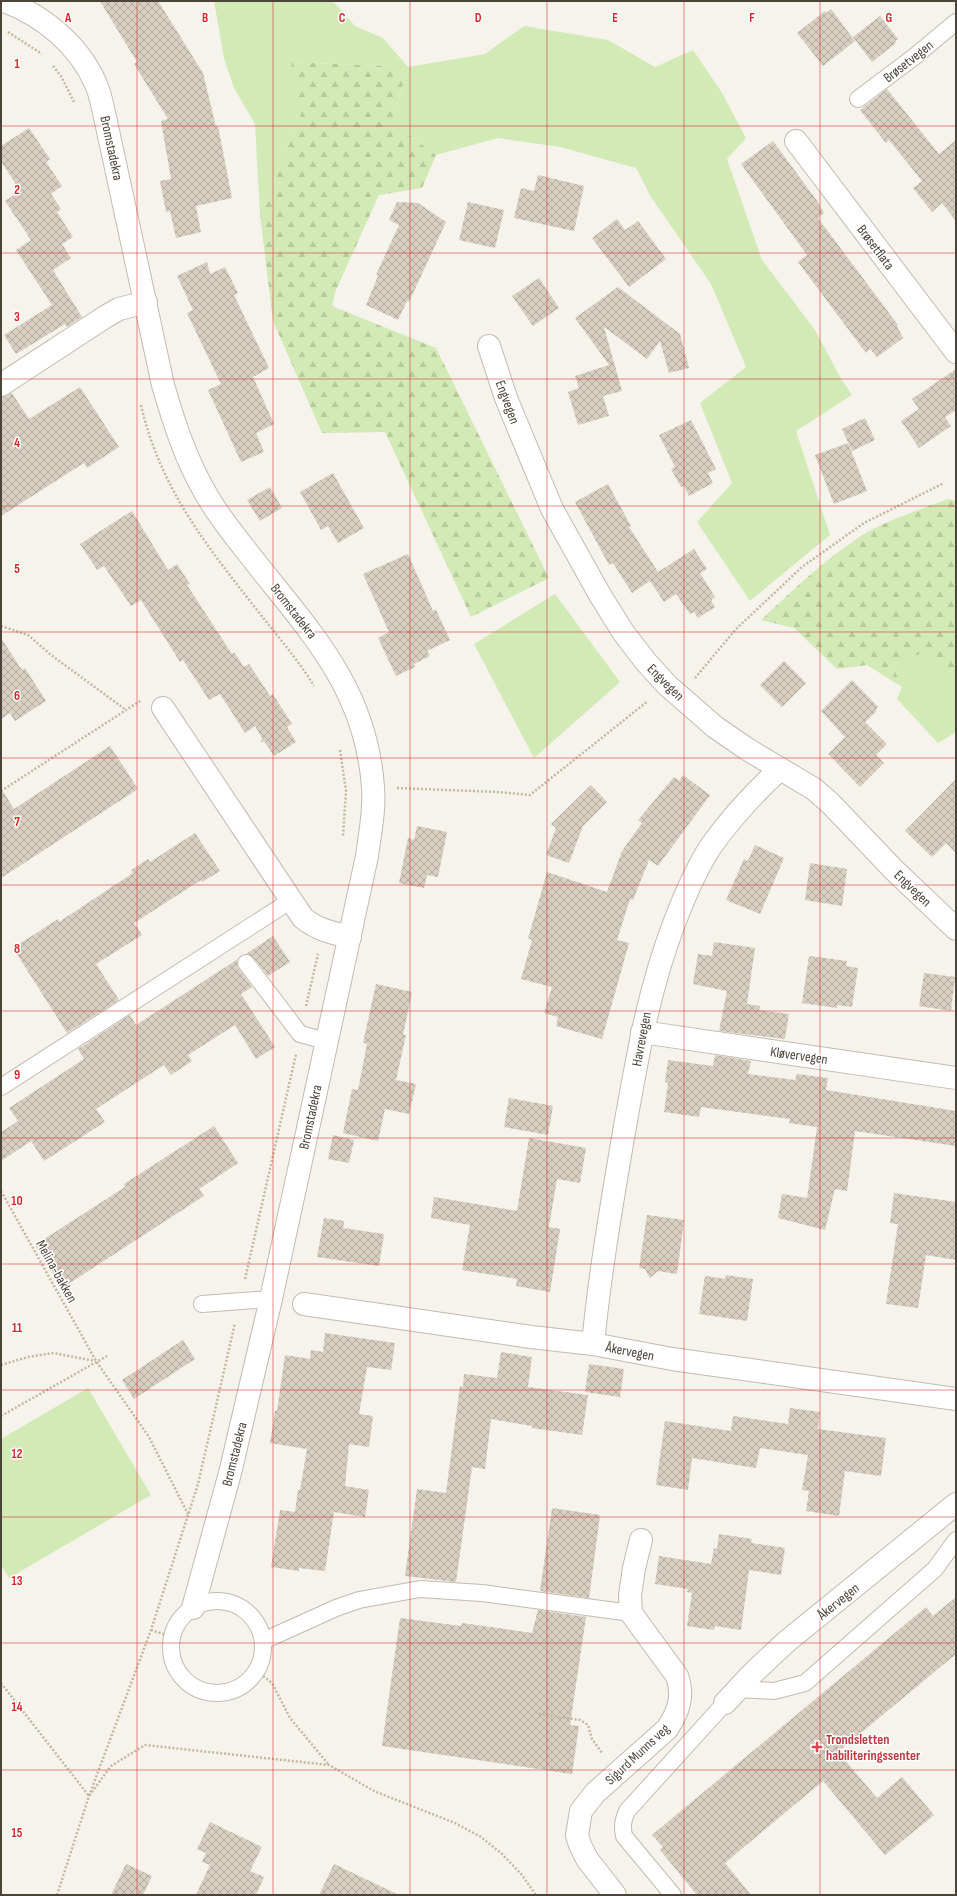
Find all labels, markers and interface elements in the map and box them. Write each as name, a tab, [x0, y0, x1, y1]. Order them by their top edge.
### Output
text: A	[64, 10, 72, 26]
text: B	[202, 10, 208, 26]
text: C	[339, 10, 346, 26]
text: D	[475, 10, 482, 26]
text: E	[612, 10, 618, 26]
text: F	[749, 10, 755, 26]
text: G	[886, 10, 893, 26]
street label: Brøsetvegen	[880, 37, 937, 86]
text: 1	[14, 56, 20, 72]
street label: Bromstadekra	[96, 114, 127, 182]
text: 2	[14, 182, 20, 198]
street label: Brøsetflata	[853, 221, 898, 273]
text: 3	[14, 309, 20, 325]
street label: Engvegen	[492, 378, 523, 426]
text: 4	[14, 435, 20, 451]
text: 5	[14, 561, 20, 577]
street label: Bromstadekra	[267, 580, 320, 642]
street label: Engvegen	[644, 660, 688, 704]
text: 6	[14, 688, 20, 704]
text: 7	[14, 814, 20, 830]
street label: Engvegen	[890, 867, 935, 910]
text: 8	[14, 941, 20, 957]
street label: Havrevegen	[628, 1010, 655, 1068]
street label: Kløvervegen	[769, 1043, 829, 1068]
text: 9	[14, 1067, 20, 1083]
street label: Bromstadekra	[295, 1083, 326, 1151]
text: 10	[11, 1193, 23, 1209]
street label: Melina-bakken	[32, 1237, 81, 1306]
text: 11	[12, 1320, 22, 1336]
street label: Åkervegen	[603, 1338, 656, 1365]
street label: Bromstadekra	[218, 1420, 251, 1488]
text: 12	[12, 1446, 23, 1462]
text: 13	[12, 1573, 23, 1589]
street label: Åkervegen	[813, 1579, 863, 1624]
text: 14	[11, 1699, 23, 1715]
street label: Sigurd Munns veg	[602, 1720, 673, 1788]
place label: Trondsletten habiliteringssenter	[826, 1731, 921, 1764]
marker: Trondsletten habiliteringssenter	[811, 1741, 823, 1753]
text: 15	[12, 1825, 23, 1841]

